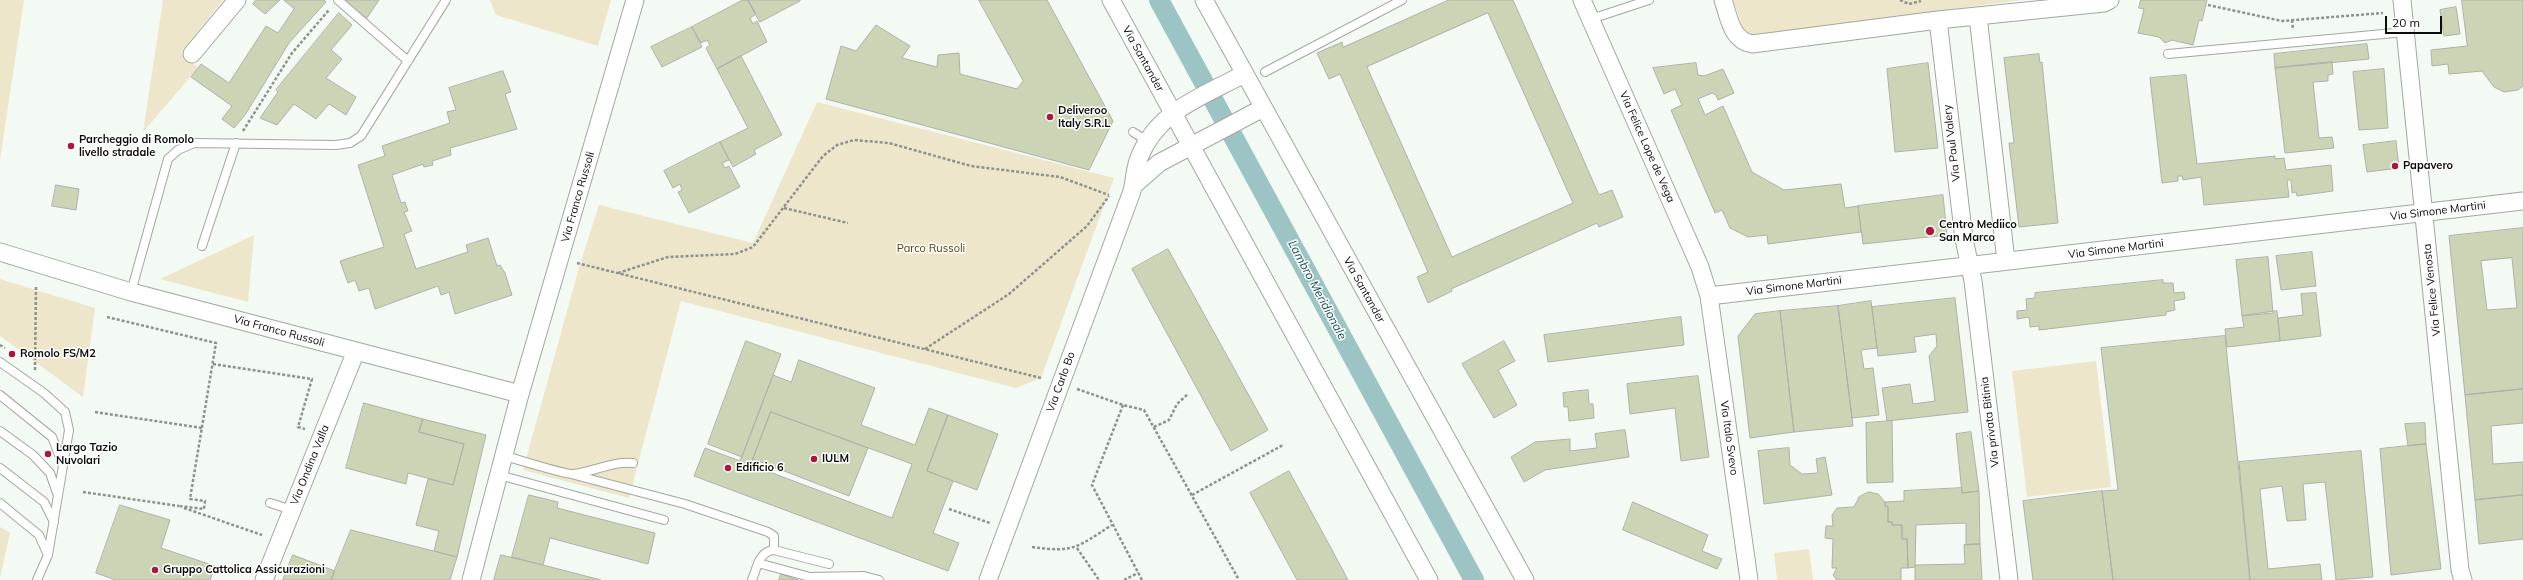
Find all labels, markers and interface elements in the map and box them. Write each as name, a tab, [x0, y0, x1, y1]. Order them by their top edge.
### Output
scale bar	[2387, 8, 2444, 34]
text: 20 m	[2392, 15, 2420, 30]
street label: Via Santander	[1119, 24, 1167, 94]
street label: Via Felice Lope de Vega	[1616, 89, 1678, 205]
place label: Deliveroo Italy S.R.L	[1058, 104, 1110, 130]
street label: Via Paul Valery	[1941, 104, 1963, 182]
marker: Deliveroo Italy S.R.L	[1045, 112, 1055, 122]
place label: Parcheggio di Romolo livello stradale	[79, 133, 194, 159]
marker: Parcheggio di Romolo livello stradale	[66, 141, 76, 151]
street label: Via Franco Russoli	[559, 150, 597, 244]
place label: Papavero	[2403, 159, 2453, 173]
marker: Papavero	[2390, 161, 2400, 171]
street label: Via Simone Martini	[2389, 199, 2487, 223]
place label: Centro Mediico San Marco	[1939, 218, 2017, 244]
marker: Centro Mediico San Marco	[1924, 225, 1936, 237]
street label: Via Simone Martini	[2067, 237, 2165, 261]
water label: Lambro Meridionale	[1285, 238, 1349, 342]
park label: Parco Russoli	[897, 242, 965, 256]
street label: Via Felice Venosta	[2421, 243, 2443, 337]
street label: Via Santander	[1340, 255, 1388, 325]
street label: Via Simone Martini	[1745, 274, 1843, 298]
street label: Via Franco Russoli	[232, 312, 326, 350]
place label: Romolo FS/M2	[20, 347, 96, 361]
marker: Romolo FS/M2	[7, 349, 17, 359]
street label: Via Carlo Bo	[1044, 350, 1078, 414]
street label: Via privata Bitinia	[1978, 376, 2002, 468]
street label: Via Italo Svevo	[1717, 400, 1741, 476]
street label: Via Ondina Valla	[288, 423, 332, 507]
place label: Largo Tazio Nuvolari	[56, 441, 118, 467]
marker: Largo Tazio Nuvolari	[43, 449, 53, 459]
place label: IULM	[822, 452, 849, 466]
marker: IULM	[809, 454, 819, 464]
place label: Edificio 6	[736, 461, 784, 475]
marker: Edificio 6	[723, 463, 733, 473]
place label: Gruppo Cattolica Assicurazioni	[163, 563, 325, 577]
marker: Gruppo Cattolica Assicurazioni	[150, 565, 160, 575]

